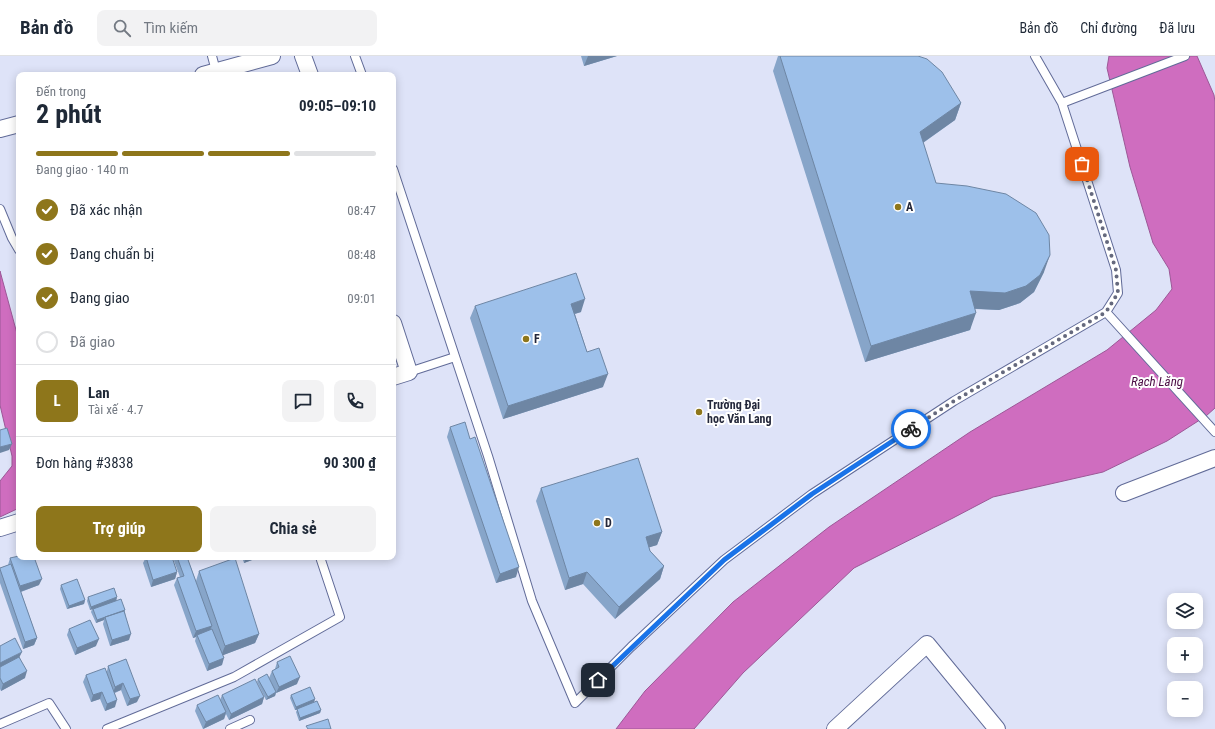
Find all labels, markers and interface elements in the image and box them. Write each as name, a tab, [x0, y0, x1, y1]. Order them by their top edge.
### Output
search box	[97, 10, 377, 46]
text: Bản đồ	[20, 16, 73, 39]
icon: search	[111, 17, 133, 39]
text: Tìm kiếm	[143, 19, 198, 37]
text: Bản đồ	[1019, 20, 1058, 36]
text: Chỉ đường	[1080, 20, 1137, 36]
text: Đã lưu	[1159, 20, 1195, 36]
text: Đến trong	[36, 84, 86, 99]
text: 09:05–09:10	[299, 97, 376, 115]
text: 2 phút	[36, 99, 102, 129]
pin	[1065, 147, 1099, 181]
icon: bag	[1071, 153, 1093, 175]
text: Đang giao · 140 m	[36, 162, 129, 177]
icon: check	[36, 199, 58, 221]
place label: A	[906, 200, 914, 214]
text: Đã xác nhận	[70, 201, 143, 219]
marker: A	[893, 202, 903, 212]
text: 08:47	[347, 203, 376, 218]
icon: check	[36, 243, 58, 265]
text: Đang chuẩn bị	[70, 245, 154, 263]
text: 08:48	[347, 247, 376, 262]
icon: check	[36, 287, 58, 309]
text: Đang giao	[70, 289, 130, 307]
text: 09:01	[347, 291, 376, 306]
place label: F	[534, 332, 540, 346]
text: Đã giao	[70, 333, 115, 351]
marker: F	[521, 334, 531, 344]
water label: Rạch Lăng	[1131, 374, 1183, 389]
button: chat	[282, 380, 324, 422]
button: phone	[334, 380, 376, 422]
text: Lan	[88, 384, 110, 402]
text: L	[53, 392, 61, 410]
place label: Trường Đại học Văn Lang	[707, 398, 772, 426]
text: Tài xế · 4.7	[88, 402, 143, 417]
marker: Trường Đại học Văn Lang	[694, 407, 704, 417]
courier	[891, 409, 931, 449]
icon: bike	[900, 418, 922, 440]
text: Đơn hàng #3838	[36, 454, 133, 472]
text: 90 300 ₫	[324, 454, 376, 472]
button: Trợ giúp	[36, 506, 202, 552]
button: Chia sẻ	[210, 506, 376, 552]
place label: D	[605, 516, 612, 530]
marker: D	[592, 518, 602, 528]
map controls	[1167, 593, 1203, 717]
button: layers	[1167, 593, 1203, 629]
button: +	[1167, 637, 1203, 673]
pin	[581, 663, 615, 697]
icon: home	[587, 669, 609, 691]
button: −	[1167, 681, 1203, 717]

